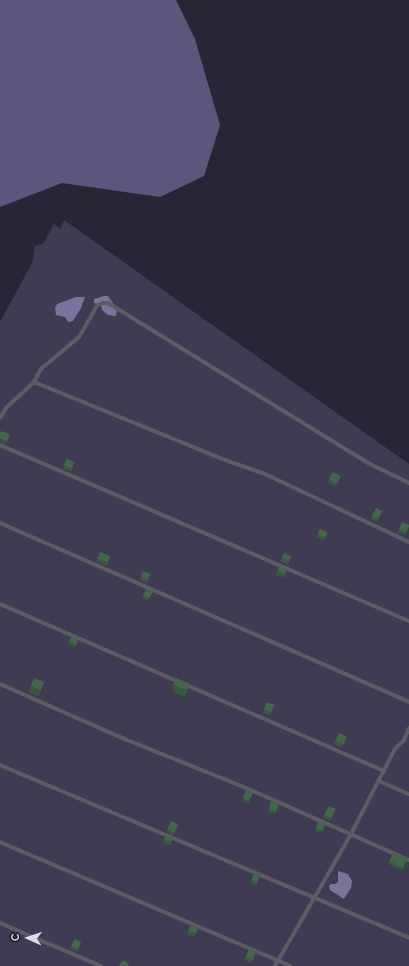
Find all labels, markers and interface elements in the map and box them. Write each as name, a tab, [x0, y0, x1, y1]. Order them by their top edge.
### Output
north arrow	[8, 918, 48, 958]
text: С	[9, 933, 22, 941]

